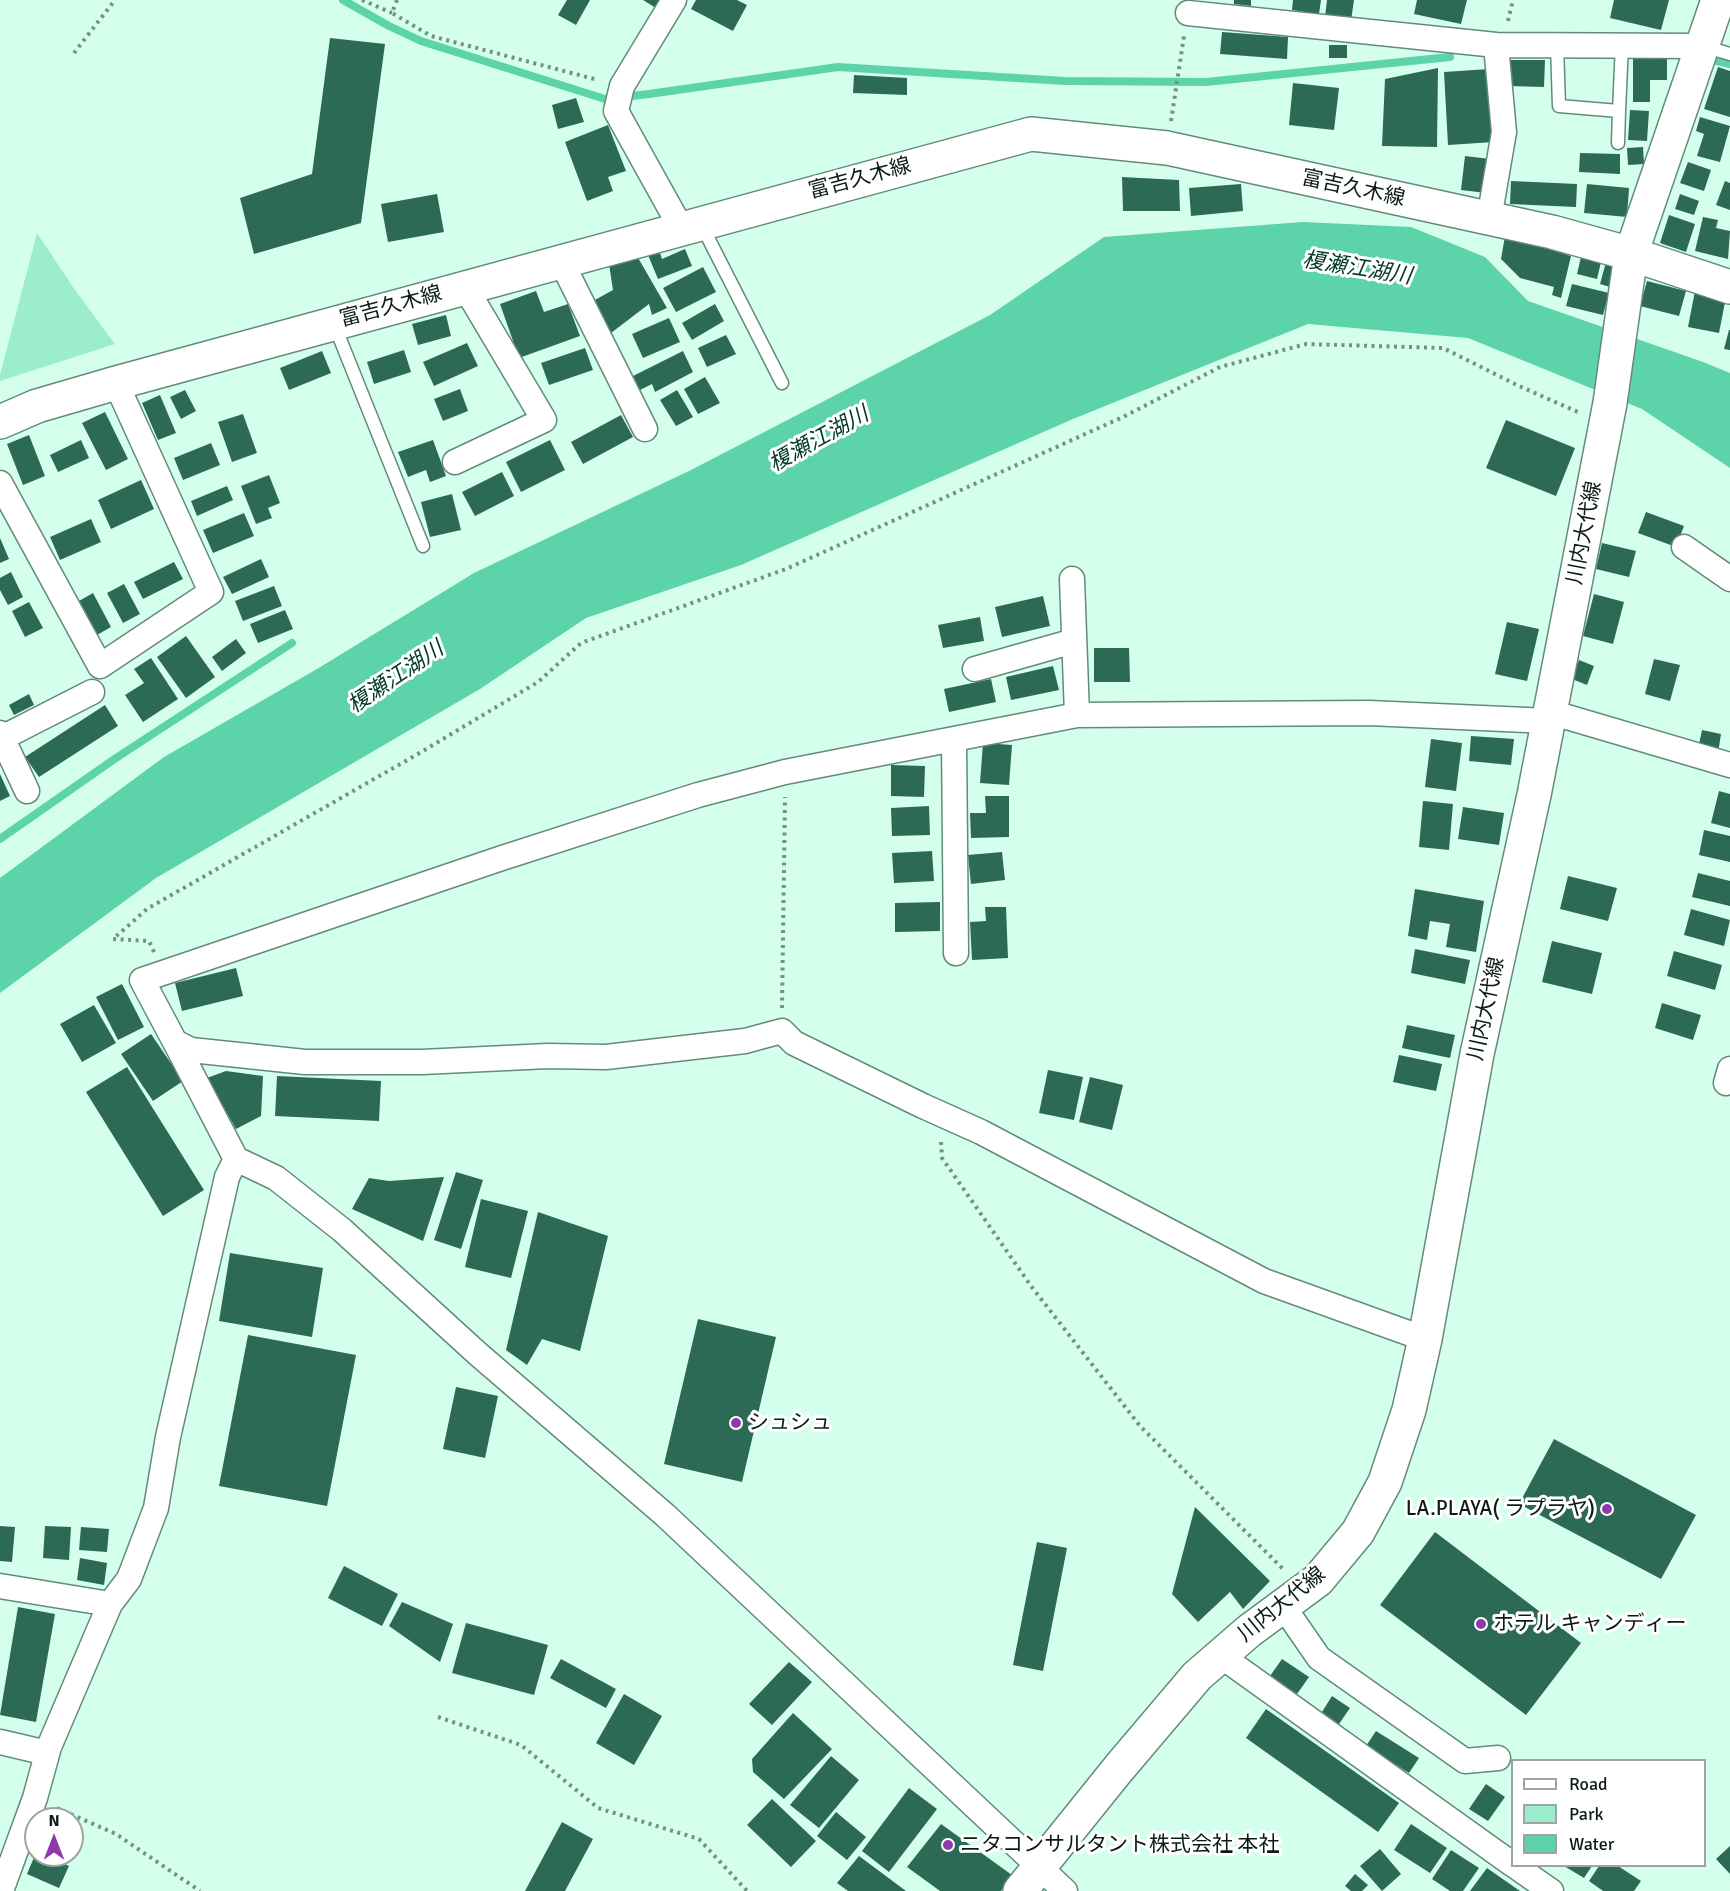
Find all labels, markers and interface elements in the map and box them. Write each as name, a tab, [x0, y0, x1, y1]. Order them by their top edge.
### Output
street label: 富吉久木線	[806, 153, 914, 205]
street label: 富吉久木線	[1299, 166, 1407, 212]
water label: 榎瀬江湖川	[1301, 247, 1413, 291]
street label: 富吉久木線	[337, 281, 445, 333]
water label: 榎瀬江湖川	[764, 402, 874, 478]
street label: 川内大代線	[1563, 479, 1607, 587]
water label: 榎瀬江湖川	[343, 636, 449, 720]
street label: 川内大代線	[1464, 955, 1510, 1063]
place label: シュシュ	[748, 1410, 832, 1436]
marker: シュシュ	[729, 1416, 743, 1430]
place label: LA.PLAYA( ラプラヤ)	[1406, 1496, 1595, 1522]
marker: LA.PLAYA( ラプラヤ)	[1600, 1502, 1614, 1516]
street label: 川内大代線	[1233, 1562, 1331, 1648]
place label: ホテル キャンディー	[1493, 1611, 1687, 1637]
marker: ホテル キャンディー	[1474, 1617, 1488, 1631]
legend	[1511, 1759, 1706, 1867]
text: Road	[1569, 1773, 1608, 1795]
text: Park	[1569, 1803, 1604, 1825]
north arrow	[24, 1807, 84, 1867]
text: N	[48, 1811, 60, 1831]
place label: ニタコンサルタント株式会社 本社	[960, 1832, 1280, 1858]
text: Water	[1569, 1833, 1614, 1855]
marker: ニタコンサルタント株式会社 本社	[941, 1838, 955, 1852]

